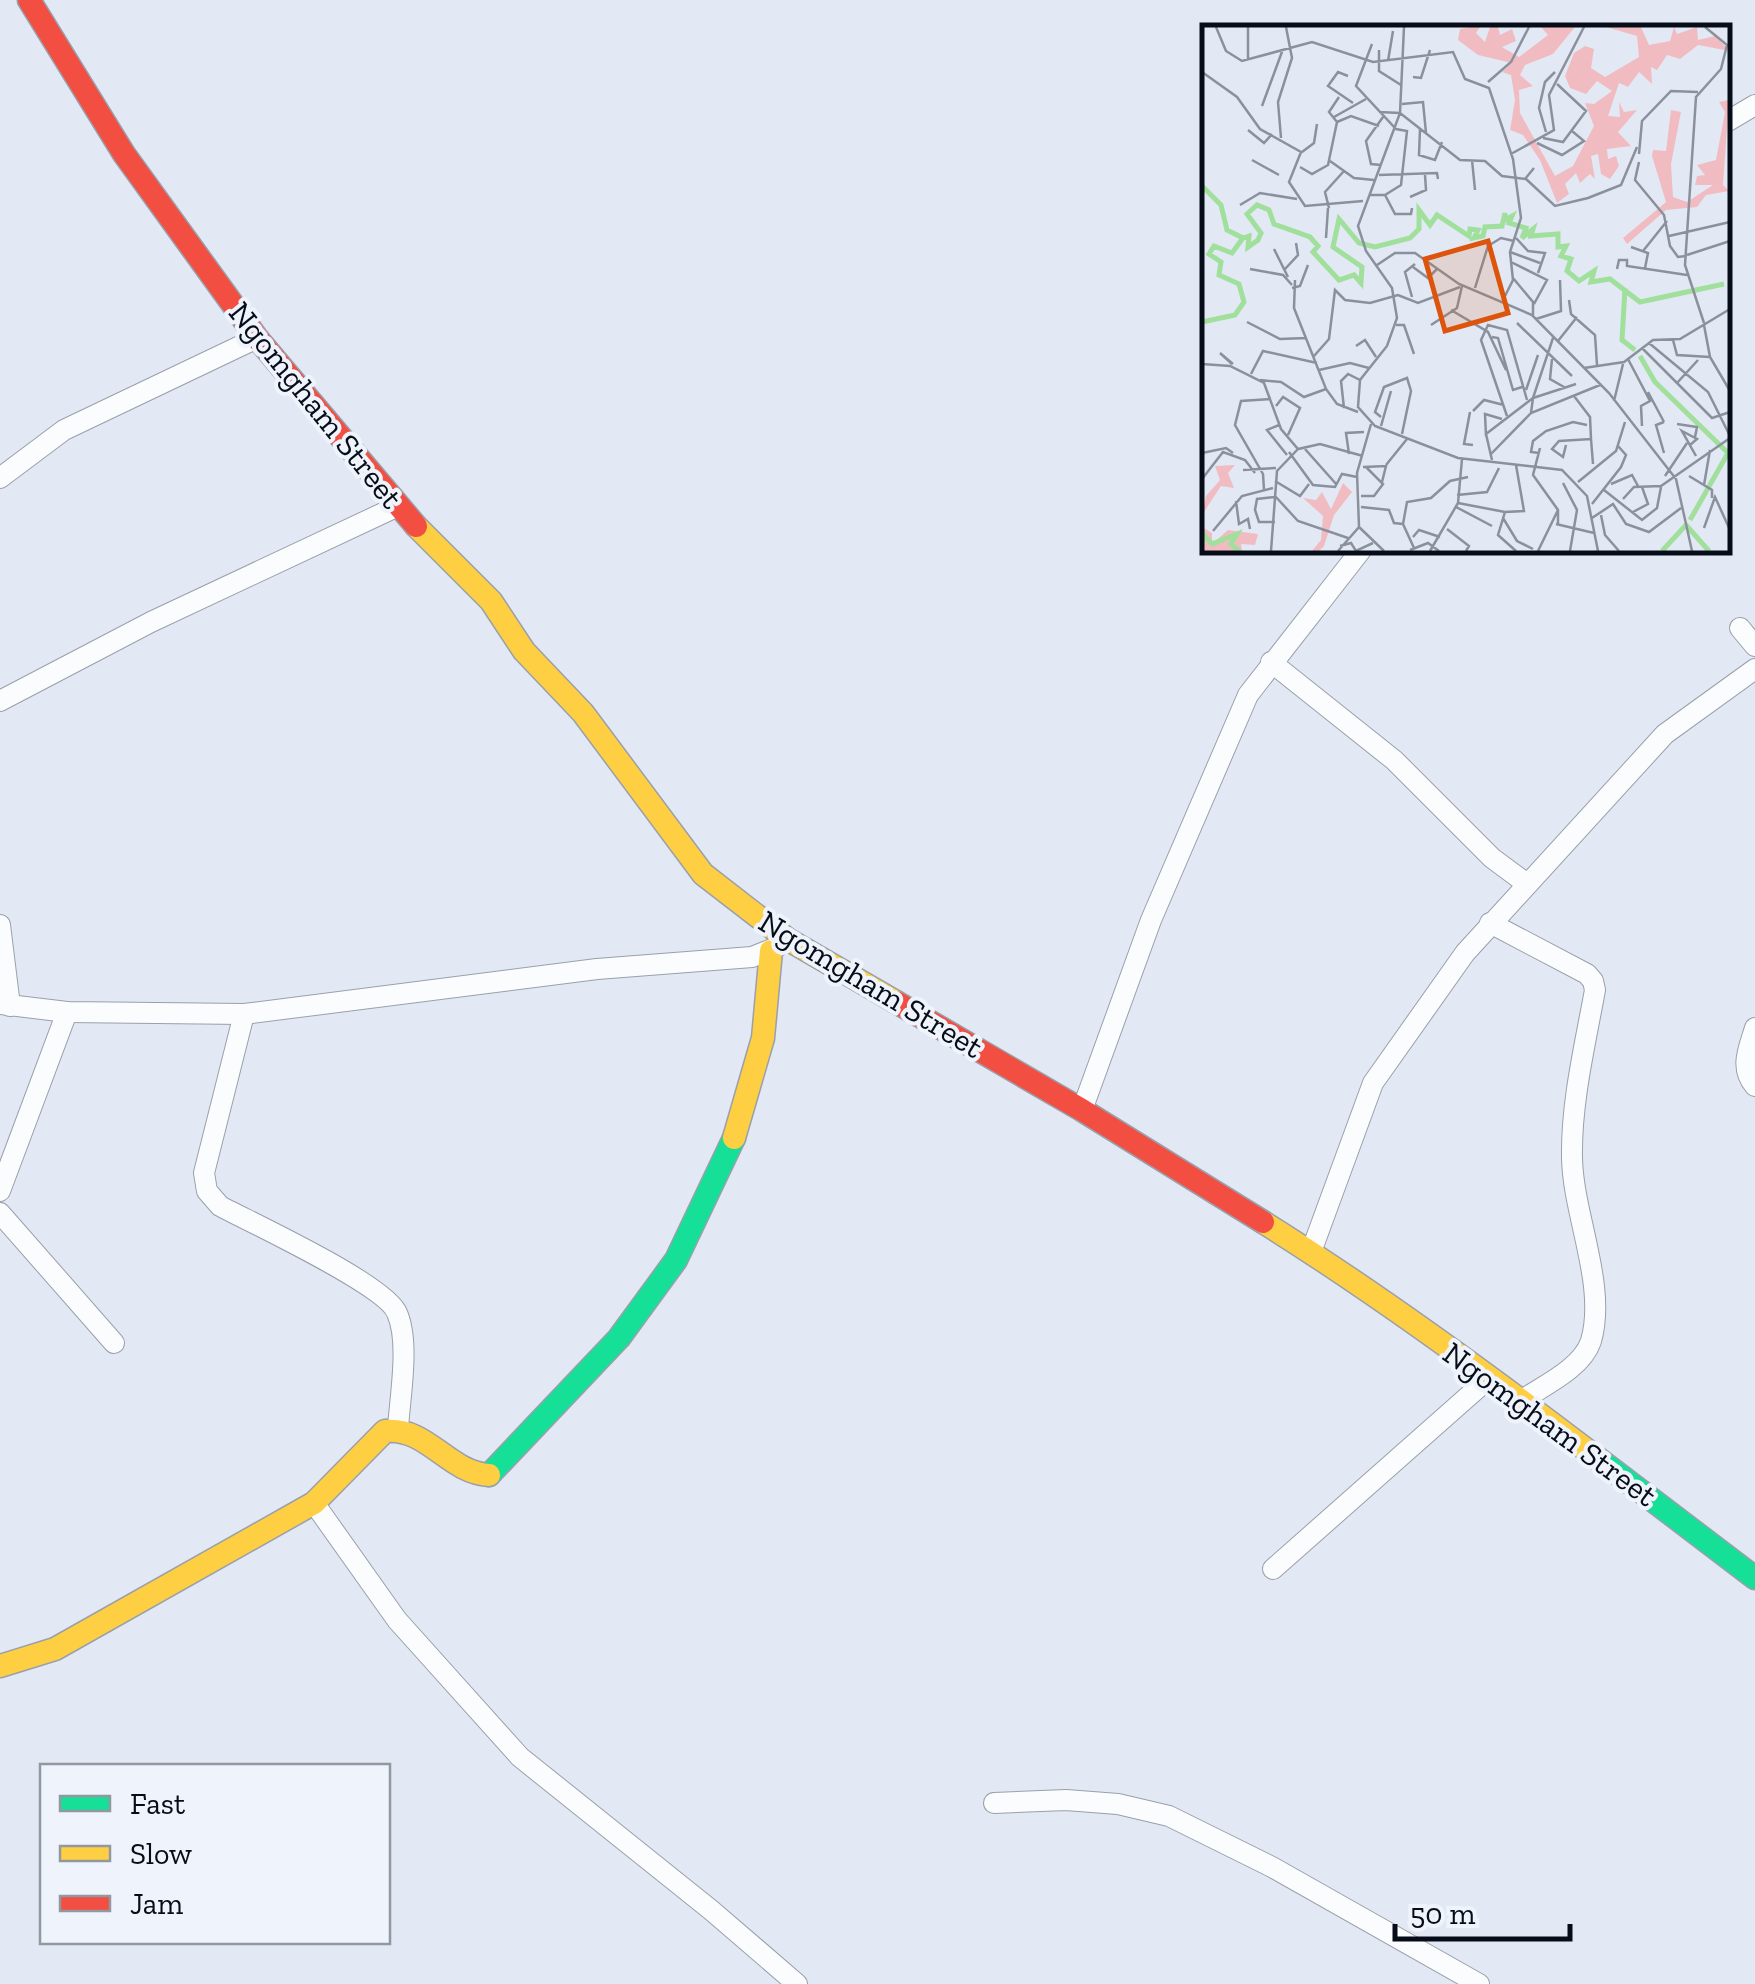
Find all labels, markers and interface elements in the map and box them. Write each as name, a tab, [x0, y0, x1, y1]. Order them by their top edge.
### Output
inset map	[1202, 25, 1730, 552]
street label: Ngomgham Street	[221, 294, 411, 516]
street label: Ngomgham Street	[752, 902, 990, 1066]
street label: Ngomgham Street	[1436, 1334, 1664, 1514]
legend	[40, 1764, 390, 1944]
text: Fast	[130, 1786, 185, 1822]
text: Slow	[130, 1836, 192, 1872]
scale bar	[1395, 1879, 1570, 1941]
text: Jam	[130, 1886, 183, 1922]
text: 50 m	[1410, 1896, 1475, 1932]

